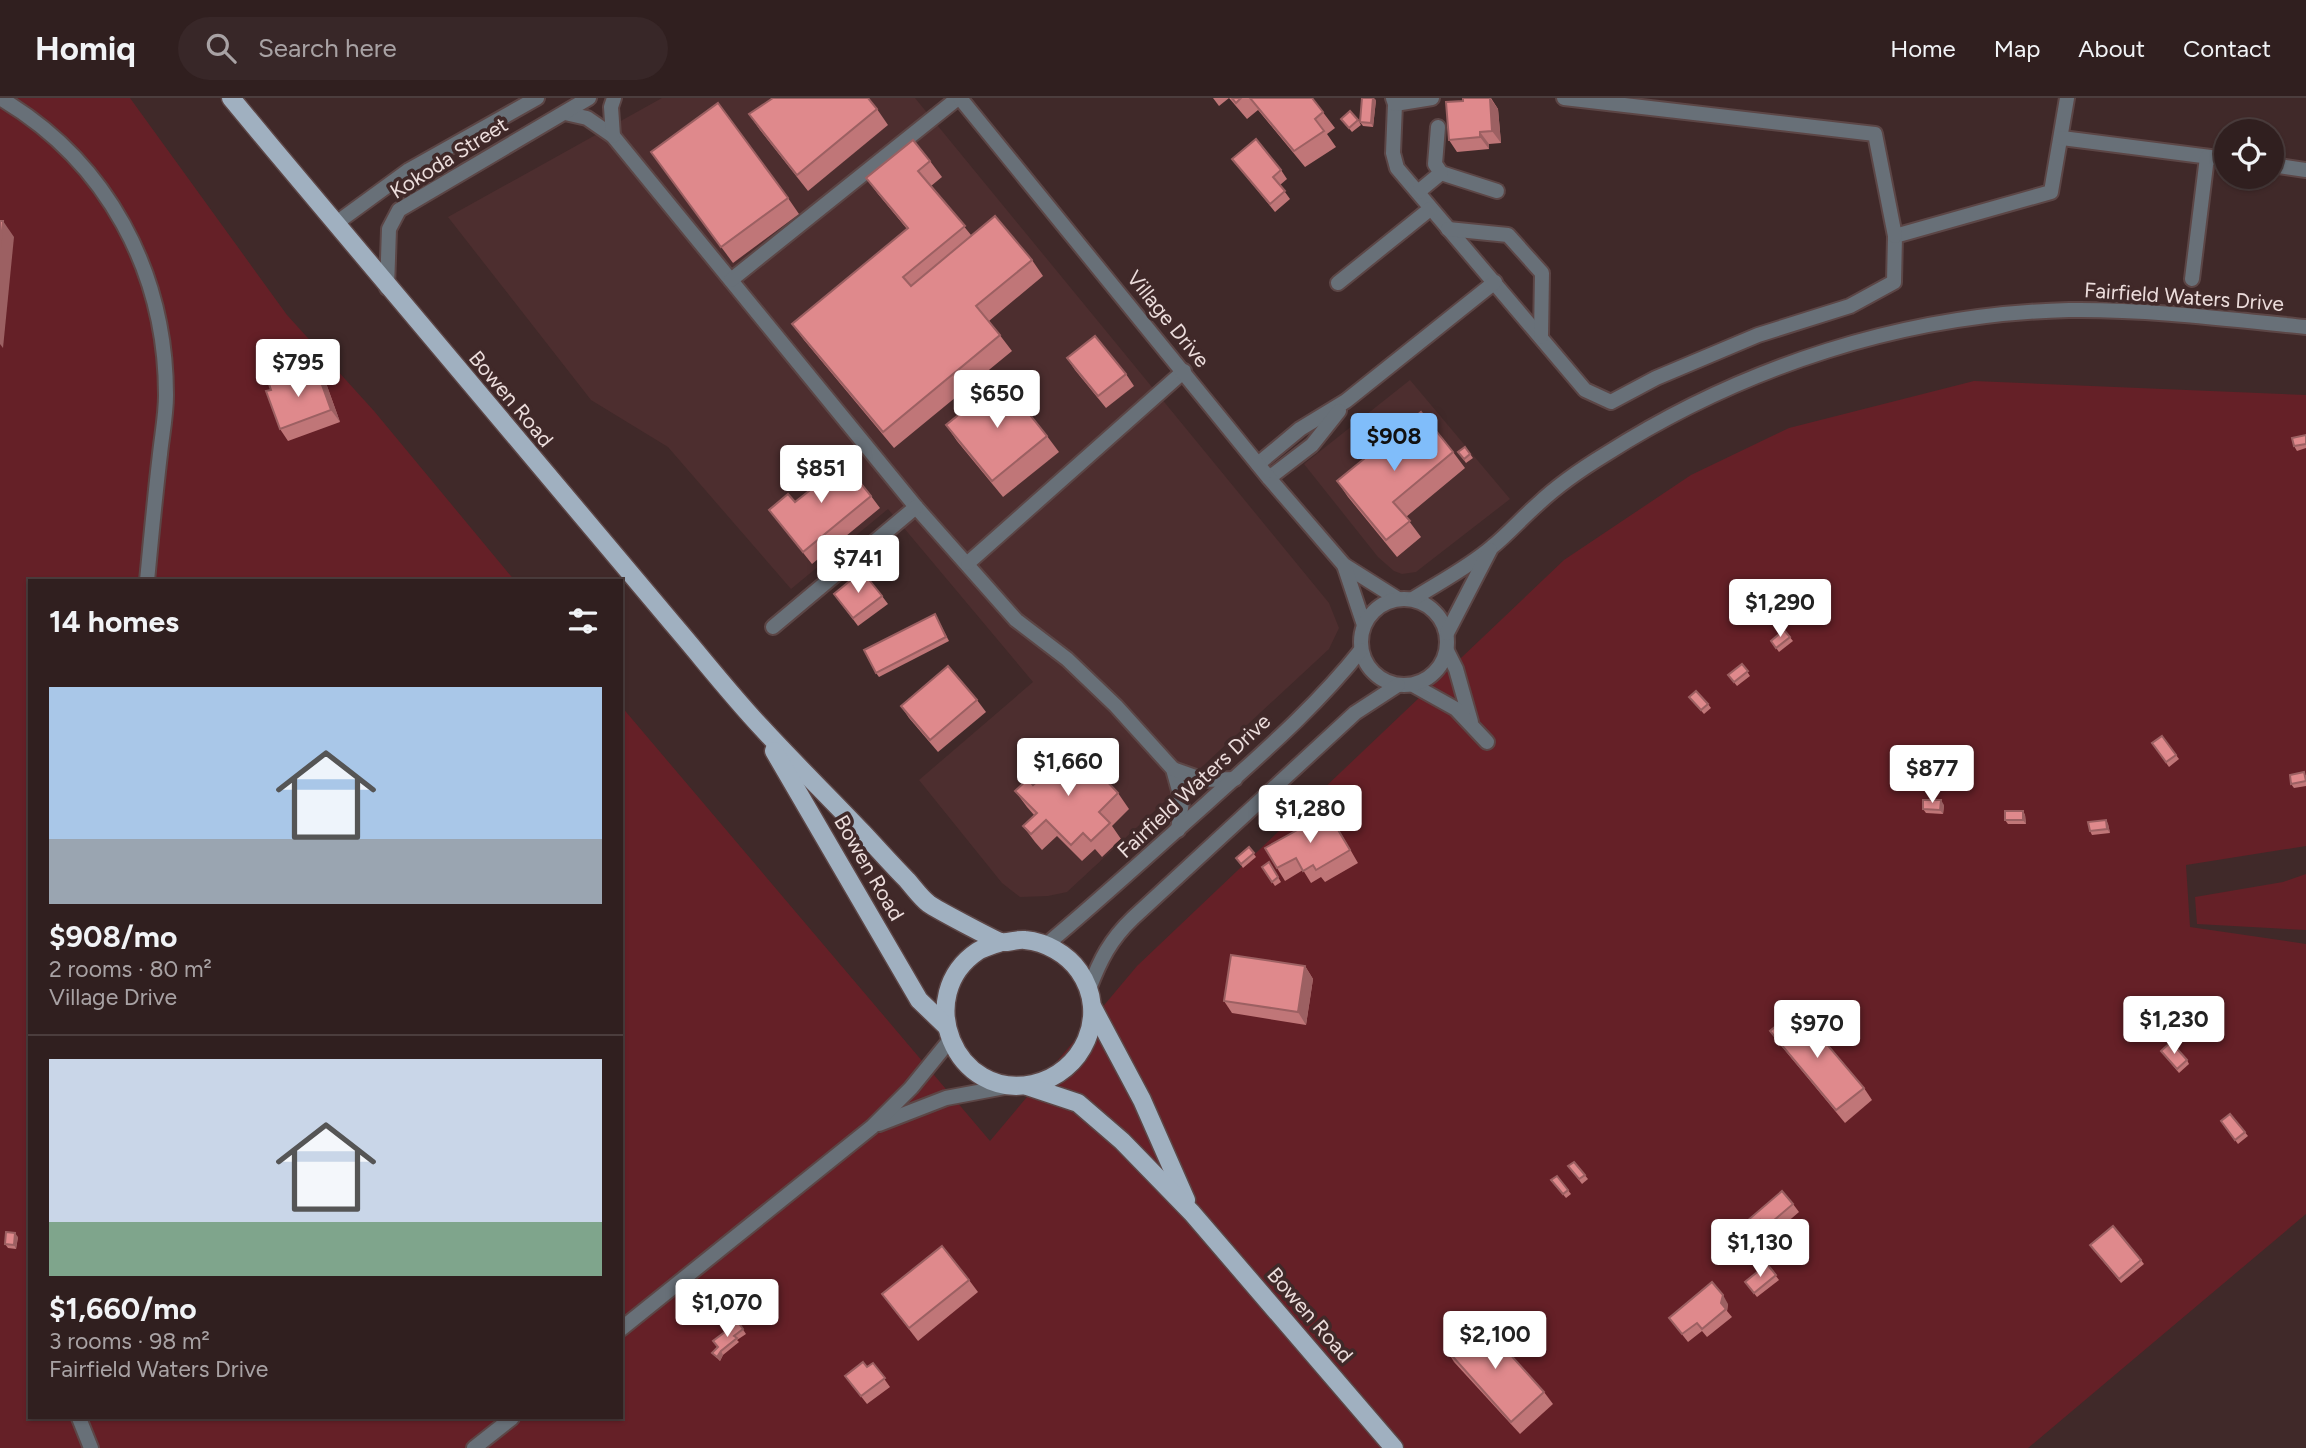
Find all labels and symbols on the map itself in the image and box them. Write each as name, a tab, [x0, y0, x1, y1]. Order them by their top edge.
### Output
street label: Kokoda Street	[385, 111, 512, 204]
street label: Village Drive	[1122, 265, 1215, 372]
street label: Fairfield Waters Drive	[2083, 277, 2285, 316]
pin: $795	[257, 340, 339, 399]
street label: Bowen Road	[464, 346, 559, 452]
pin: $650	[956, 370, 1038, 430]
pin: $908	[1353, 414, 1435, 473]
pin: $851	[780, 446, 862, 505]
pin: $741	[817, 536, 899, 595]
pin: $1,290	[1723, 580, 1837, 639]
street label: Fairfield Waters Drive	[1112, 708, 1275, 863]
pin: $1,660	[1011, 738, 1125, 798]
pin: $877	[1891, 746, 1973, 805]
pin: $1,280	[1253, 786, 1367, 845]
street label: Bowen Road	[829, 811, 910, 925]
pin: $1,230	[2117, 996, 2231, 1056]
pin: $970	[1776, 1000, 1858, 1060]
pin: $1,130	[1703, 1220, 1817, 1279]
street label: Bowen Road	[1262, 1262, 1358, 1367]
pin: $1,070	[670, 1280, 784, 1339]
pin: $2,100	[1438, 1312, 1552, 1371]

